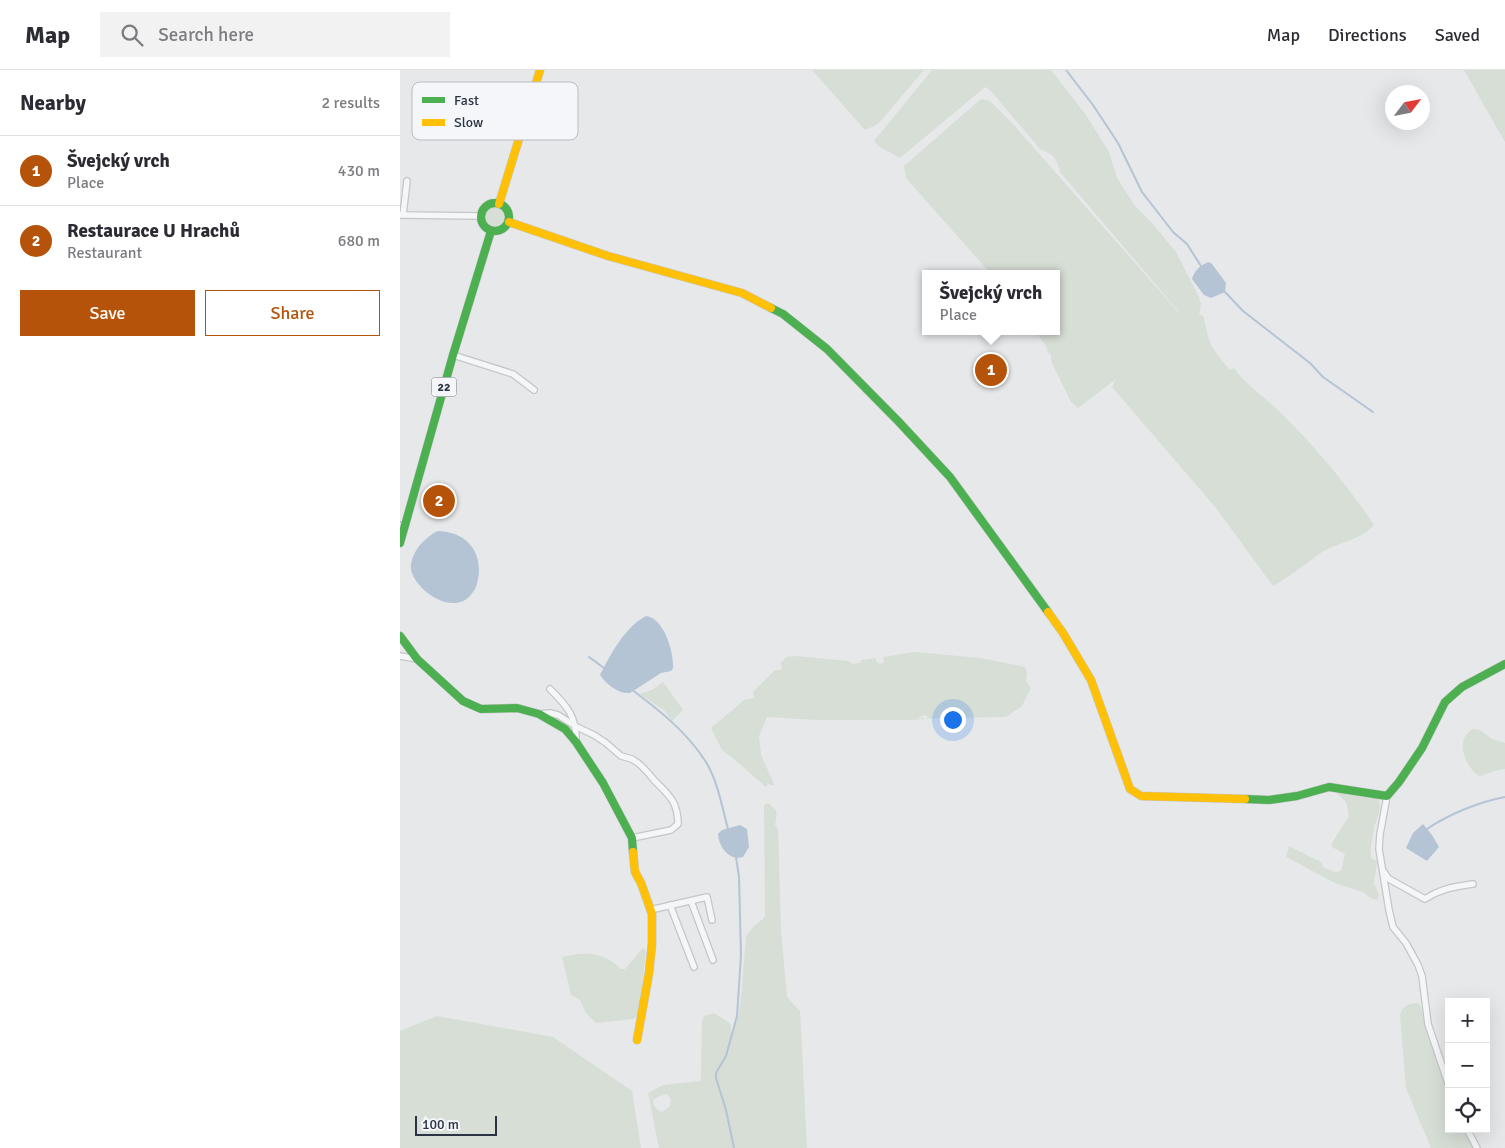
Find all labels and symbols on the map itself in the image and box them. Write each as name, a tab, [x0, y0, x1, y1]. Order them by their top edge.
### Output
legend	[412, 82, 578, 140]
north arrow	[1385, 85, 1430, 130]
text: Fast	[454, 92, 479, 109]
text: Slow	[454, 114, 483, 131]
pin: 1	[975, 351, 1007, 389]
road number: 22	[432, 378, 456, 396]
pin: 2	[423, 482, 455, 520]
your location	[940, 707, 966, 733]
scale bar	[415, 1113, 498, 1136]

